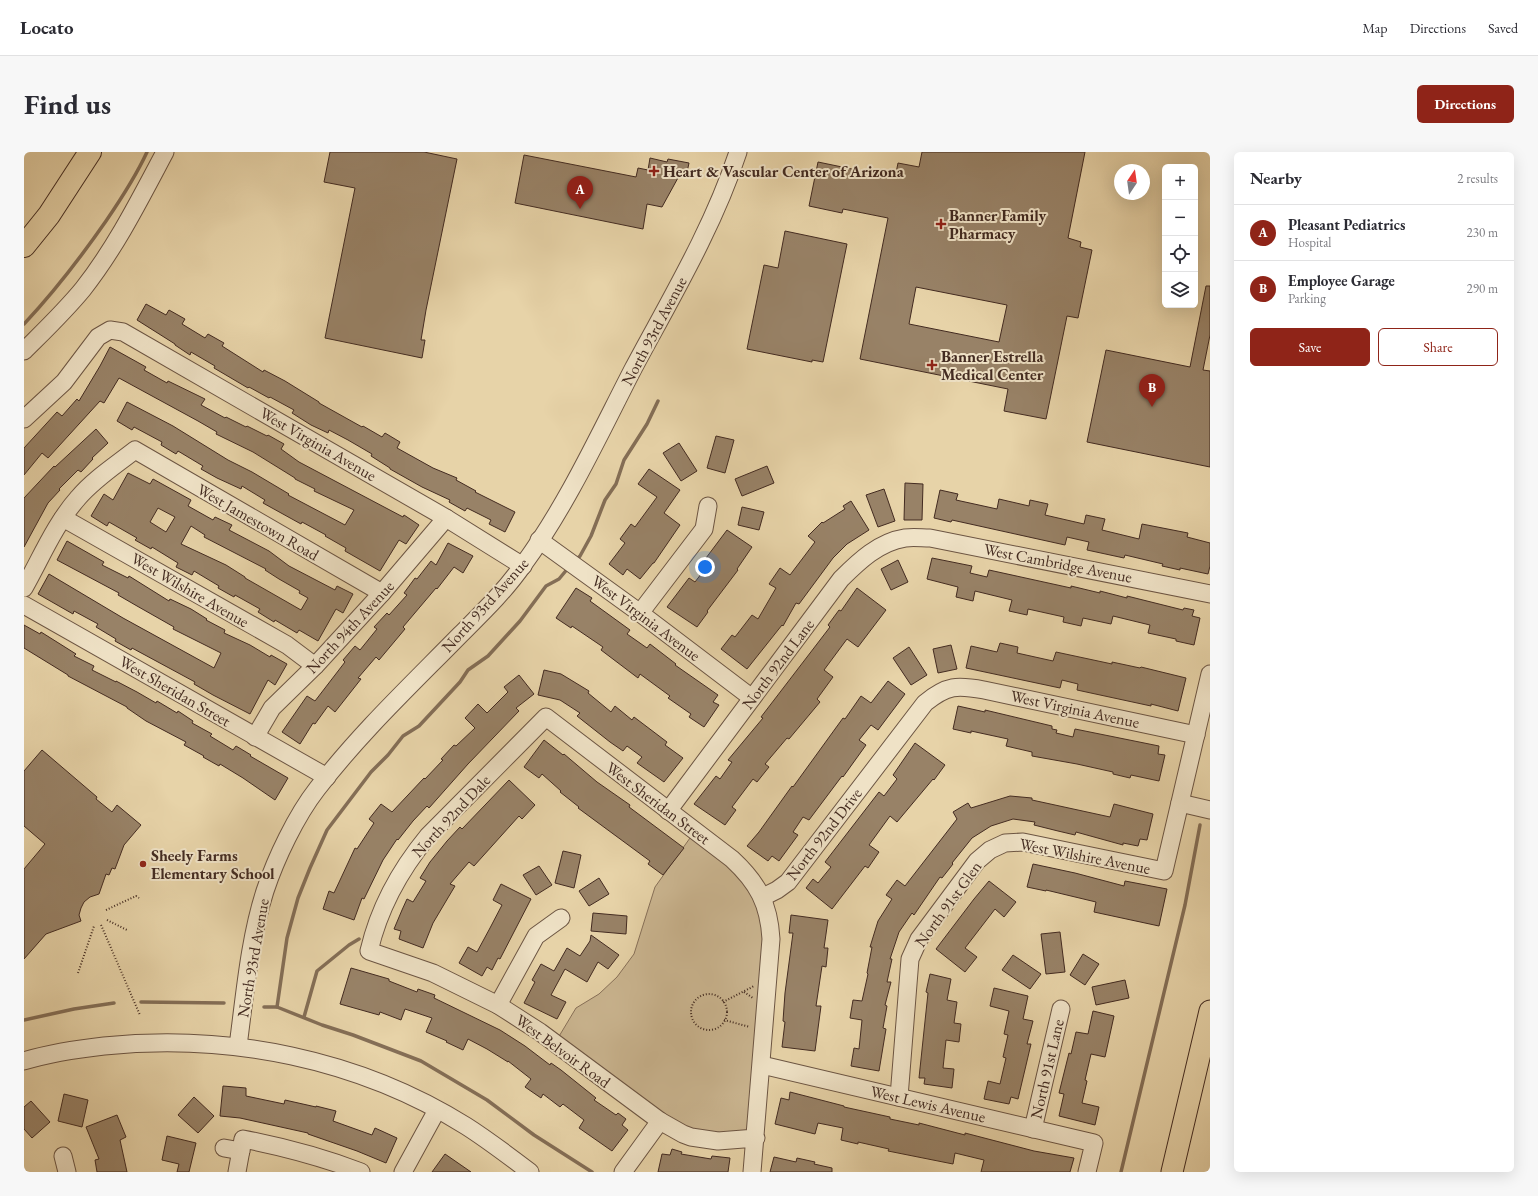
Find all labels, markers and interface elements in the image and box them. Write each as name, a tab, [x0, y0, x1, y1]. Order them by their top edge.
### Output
text: Locato	[20, 15, 74, 40]
text: Map	[1362, 19, 1388, 37]
text: Directions	[1410, 19, 1466, 37]
text: Saved	[1488, 19, 1518, 37]
button: Directions	[1417, 85, 1514, 123]
text: Find us	[24, 86, 111, 122]
place label: Heart & Vascular Center of Arizona	[663, 161, 905, 182]
north arrow	[1114, 164, 1150, 200]
map controls	[1162, 164, 1198, 308]
button: +	[1162, 164, 1198, 200]
marker: Heart & Vascular Center of Arizona	[648, 165, 660, 177]
text: Nearby	[1250, 167, 1302, 189]
text: 2 results	[1457, 170, 1498, 187]
pin: A	[567, 176, 593, 209]
button: −	[1162, 200, 1198, 236]
place label: Banner Family Pharmacy	[949, 205, 1047, 244]
text: Pleasant Pediatrics	[1288, 215, 1405, 234]
marker: Banner Family Pharmacy	[936, 219, 946, 229]
text: A	[1258, 224, 1268, 241]
text: 230 m	[1467, 224, 1498, 241]
text: Hospital	[1288, 234, 1332, 251]
button: locate	[1162, 236, 1198, 272]
text: Employee Garage	[1288, 271, 1395, 290]
button: layers	[1162, 272, 1198, 308]
street label: North 93rd Avenue	[616, 273, 692, 389]
text: B	[1259, 280, 1267, 297]
text: 290 m	[1467, 280, 1498, 297]
text: Parking	[1288, 290, 1326, 307]
button: Save	[1250, 328, 1370, 366]
button: Share	[1378, 328, 1498, 366]
place label: Banner Estrella Medical Center	[941, 346, 1044, 385]
marker: Banner Estrella Medical Center	[926, 359, 938, 371]
pin: B	[1139, 374, 1165, 407]
street label: West Virginia Avenue	[256, 402, 380, 486]
street label: West Jamestown Road	[193, 479, 323, 566]
street label: West Cambridge Avenue	[982, 538, 1134, 588]
street label: West Wilshire Avenue	[127, 548, 253, 632]
street label: North 93rd Avenue	[437, 553, 533, 657]
your location	[695, 557, 715, 577]
street label: West Virginia Avenue	[587, 570, 705, 666]
street label: North 94th Avenue	[301, 576, 399, 678]
street label: North 92nd Lane	[737, 615, 819, 713]
street label: West Sheridan Street	[116, 651, 234, 731]
street label: West Virginia Avenue	[1009, 685, 1141, 733]
street label: West Sheridan Street	[602, 757, 714, 849]
street label: North 92nd Dale	[407, 770, 495, 862]
street label: North 92nd Drive	[781, 784, 867, 884]
street label: West Wilshire Avenue	[1018, 833, 1152, 879]
place label: Sheely Farms Elementary School	[151, 845, 275, 884]
street label: North 91st Glen	[910, 856, 987, 951]
marker: Sheely Farms Elementary School	[138, 859, 148, 869]
street label: North 93rd Avenue	[232, 897, 274, 1019]
street label: West Belvoir Road	[511, 1009, 615, 1093]
street label: North 91st Lane	[1025, 1017, 1069, 1121]
street label: West Lewis Avenue	[868, 1081, 988, 1127]

